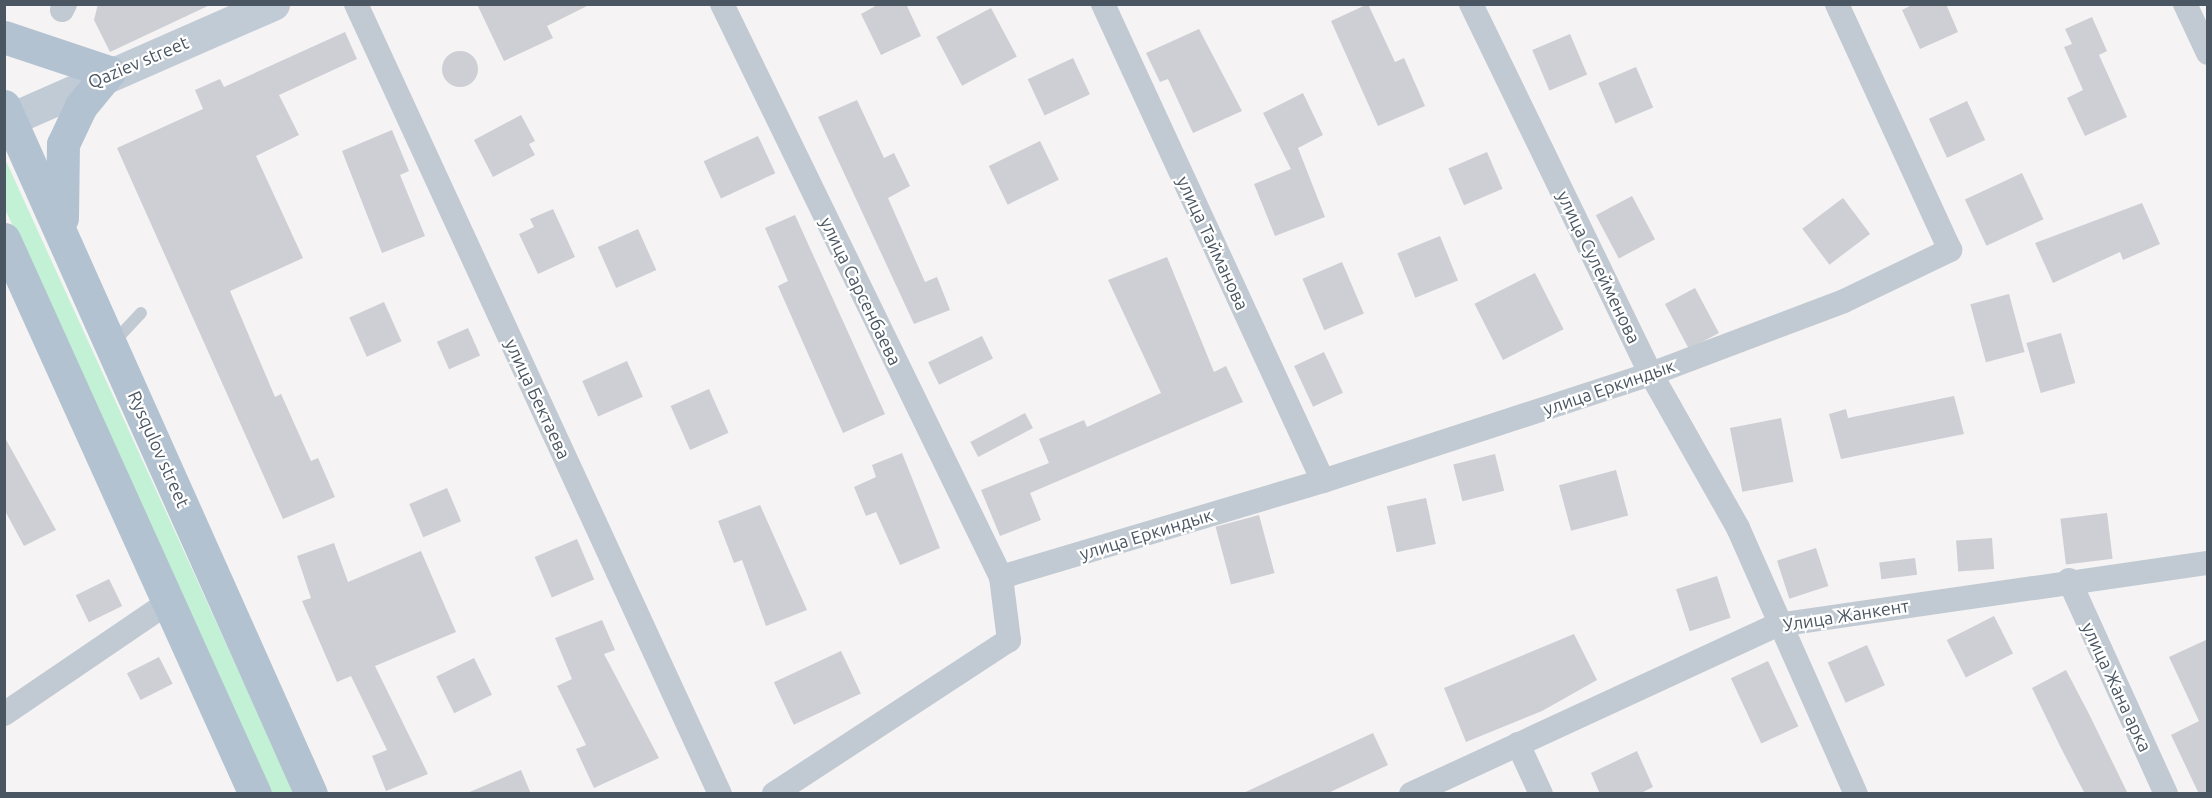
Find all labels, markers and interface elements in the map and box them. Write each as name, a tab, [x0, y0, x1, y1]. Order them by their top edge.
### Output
street label: Qaziev street	[84, 31, 192, 93]
street label: улица Тайманова	[1173, 173, 1253, 313]
street label: улица Сулейменова	[1553, 187, 1645, 347]
street label: улица Сарсенбаева	[816, 213, 906, 369]
street label: улица Бектаева	[501, 335, 575, 463]
street label: улица Еркиндык	[1540, 354, 1678, 420]
street label: Rysqulov street	[124, 387, 194, 511]
street label: улица Еркиндык	[1077, 504, 1215, 564]
street label: Улица Жанкент	[1782, 594, 1910, 636]
street label: улица Жана арка	[2078, 619, 2156, 755]

